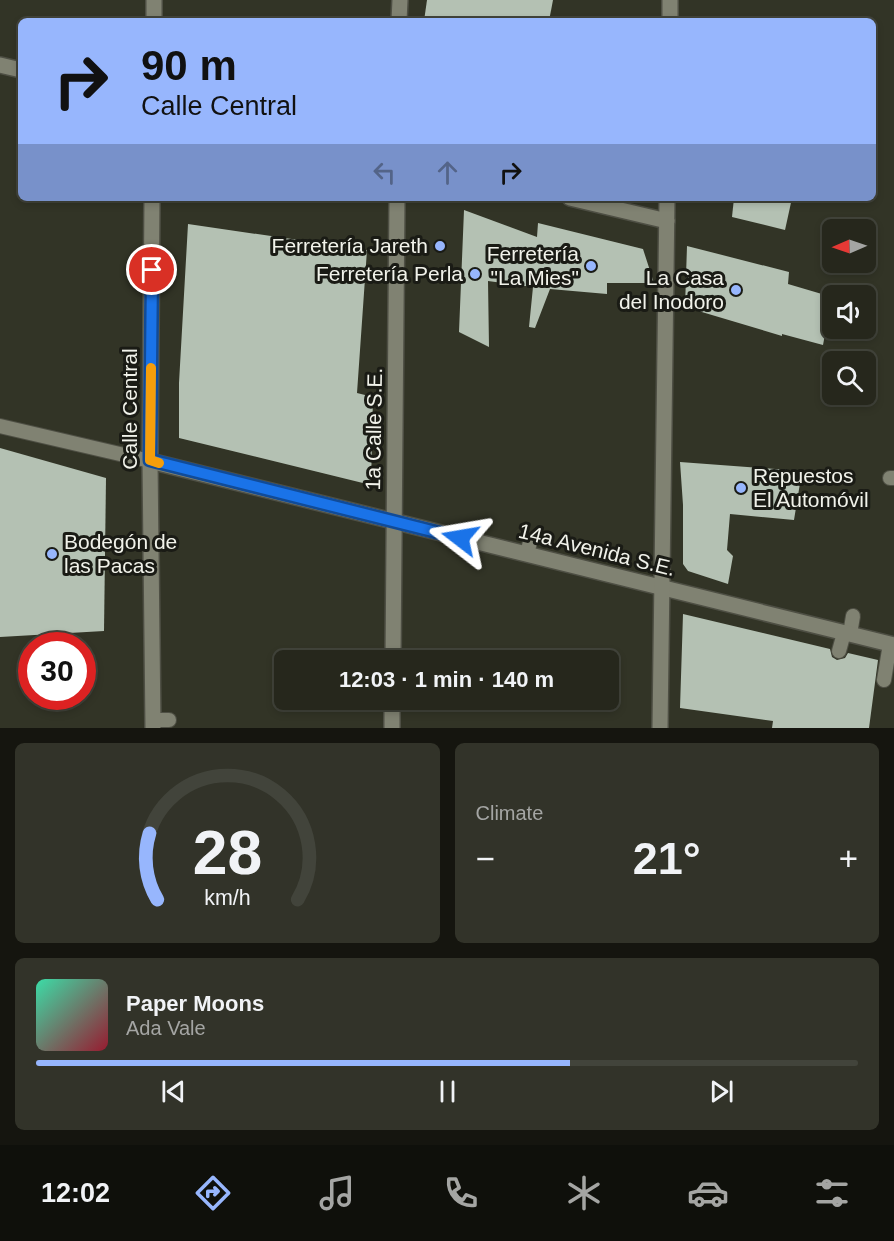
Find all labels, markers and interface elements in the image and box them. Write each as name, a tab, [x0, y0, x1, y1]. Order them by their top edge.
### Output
icon: right	[42, 42, 120, 120]
text: 90 m	[141, 42, 237, 89]
text: Calle Central	[141, 91, 297, 121]
icon: left	[368, 156, 401, 189]
icon: ahead	[431, 156, 464, 189]
icon: right	[494, 156, 527, 189]
north arrow	[822, 219, 876, 273]
map controls	[822, 219, 876, 405]
place label: Ferretería Jareth	[272, 234, 428, 257]
marker: Ferretería Jareth	[433, 239, 447, 253]
place label: Ferretería "La Mies"	[487, 242, 579, 289]
pin	[126, 244, 177, 295]
icon: arrive	[135, 253, 168, 286]
marker: Ferretería "La Mies"	[584, 259, 598, 273]
place label: Ferretería Perla	[316, 262, 463, 285]
place label: La Casa del Inodoro	[619, 266, 724, 313]
marker: Ferretería Perla	[468, 267, 482, 281]
marker: La Casa del Inodoro	[729, 283, 743, 297]
button: sound	[822, 285, 876, 339]
street label: Calle Central	[118, 348, 141, 470]
button: search	[822, 351, 876, 405]
street label: 1a Calle S.E.	[361, 368, 386, 490]
place label: Repuestos El Automóvil	[753, 464, 869, 511]
marker: Repuestos El Automóvil	[734, 481, 748, 495]
position arrow	[428, 506, 492, 570]
street label: 14a Avenida S.E.	[516, 519, 678, 580]
place label: Bodegón de las Pacas	[64, 530, 177, 577]
marker: Bodegón de las Pacas	[45, 547, 59, 561]
speed limit sign: 30	[18, 632, 96, 710]
text: 12:03 · 1 min · 140 m	[339, 667, 554, 692]
text: Climate	[476, 802, 543, 824]
text: 28	[193, 818, 262, 887]
text: 21°	[633, 833, 701, 884]
text: −	[476, 840, 495, 877]
text: +	[839, 840, 858, 877]
text: km/h	[204, 886, 250, 910]
text: Paper Moons	[126, 991, 264, 1016]
text: Ada Vale	[126, 1017, 206, 1039]
icon: previous	[157, 1075, 190, 1108]
icon: pause	[431, 1075, 464, 1108]
icon: next	[705, 1075, 738, 1108]
icon: directions	[192, 1172, 234, 1214]
icon: music	[316, 1172, 358, 1214]
icon: phone	[440, 1172, 482, 1214]
icon: climate	[563, 1172, 605, 1214]
icon: car	[687, 1172, 729, 1214]
icon: filters	[811, 1172, 853, 1214]
text: 12:02	[41, 1178, 110, 1208]

